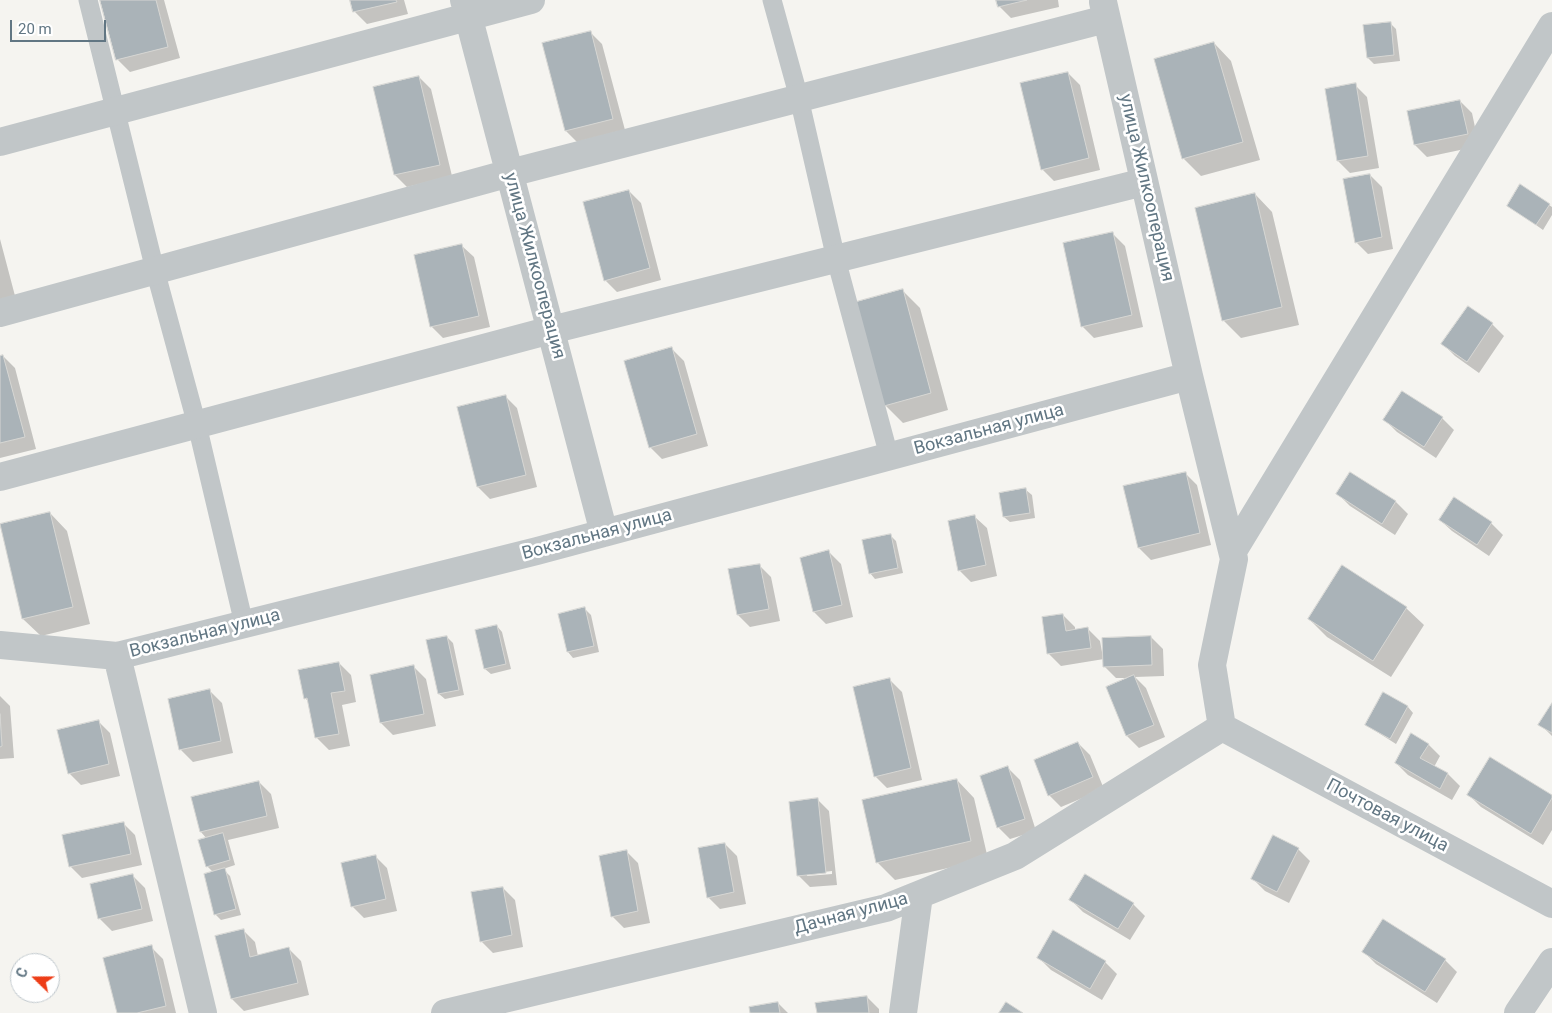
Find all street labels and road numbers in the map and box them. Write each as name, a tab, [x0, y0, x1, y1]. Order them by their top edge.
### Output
street label: улица Жилкооперация	[1114, 92, 1178, 284]
street label: улица Жилкооперация	[499, 171, 569, 361]
street label: Вокзальная улица	[912, 400, 1066, 460]
street label: Вокзальная улица	[520, 505, 674, 565]
street label: Вокзальная улица	[128, 605, 282, 663]
street label: Почтовая улица	[1322, 775, 1452, 857]
street label: Дачная улица	[792, 888, 910, 940]

